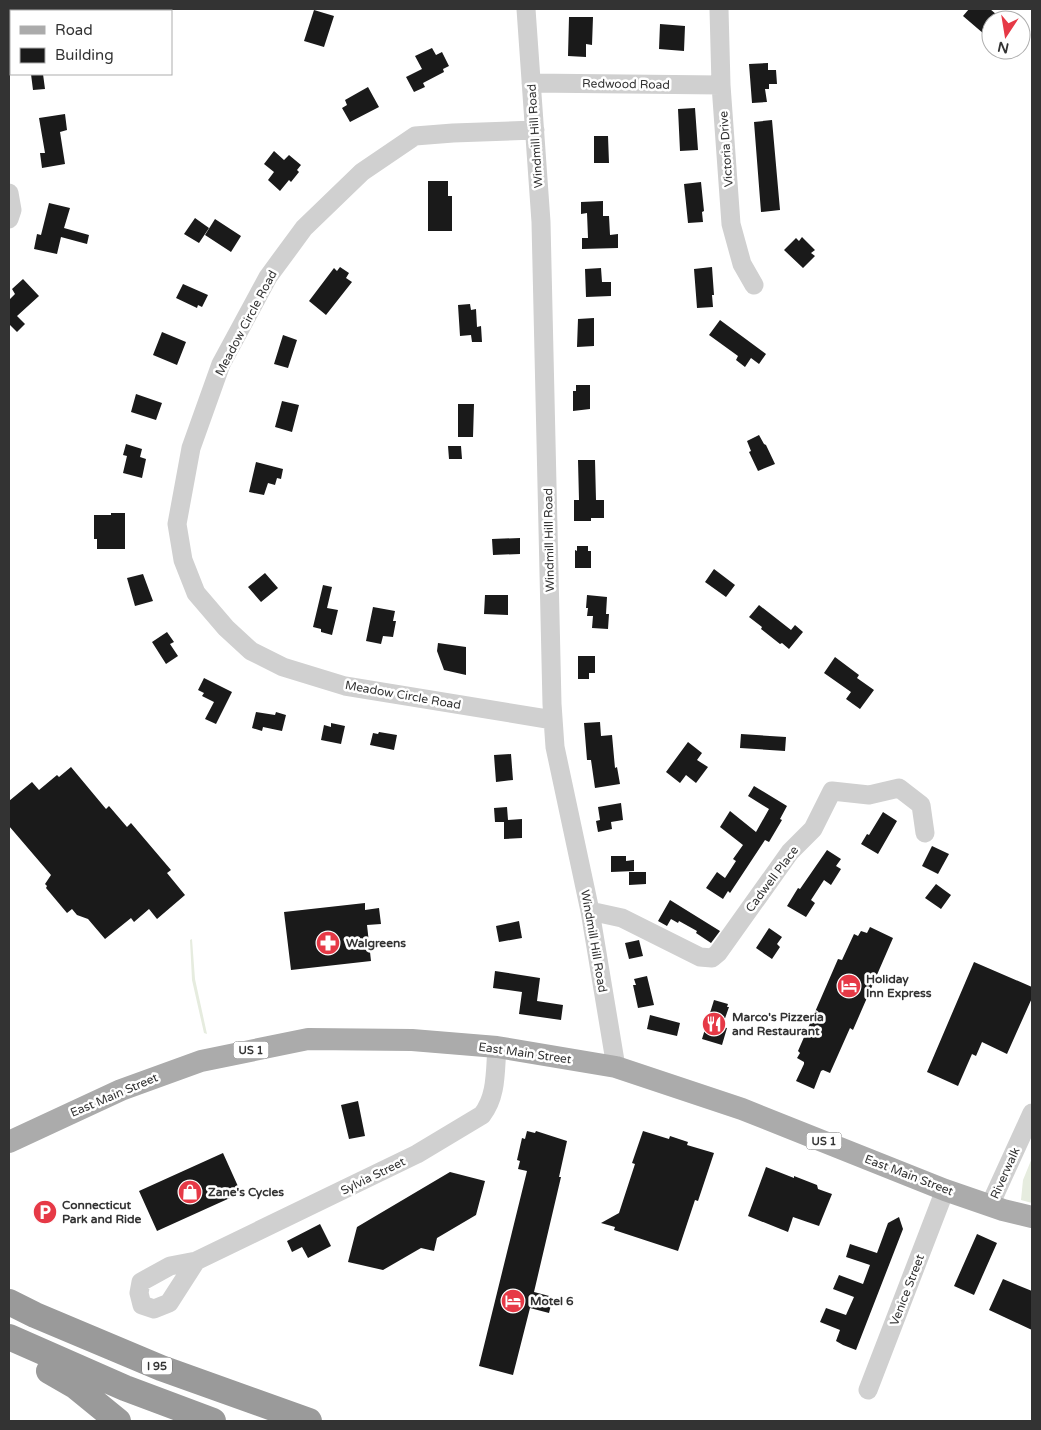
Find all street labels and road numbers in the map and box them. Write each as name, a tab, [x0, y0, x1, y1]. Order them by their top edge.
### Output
street label: Redwood Road	[582, 76, 670, 92]
street label: Windmill Hill Road	[524, 84, 546, 188]
street label: Victoria Drive	[716, 110, 736, 188]
street label: Meadow Circle Road	[212, 268, 280, 378]
street label: Windmill Hill Road	[541, 488, 557, 592]
street label: Meadow Circle Road	[344, 678, 462, 712]
street label: Cadwell Place	[743, 843, 801, 915]
street label: Windmill Hill Road	[578, 888, 610, 994]
street label: East Main Street	[478, 1040, 573, 1067]
road number: US 1	[234, 1042, 268, 1058]
street label: East Main Street	[68, 1070, 160, 1120]
road number: US 1	[806, 1132, 842, 1150]
street label: Riverwalk	[987, 1145, 1023, 1201]
street label: East Main Street	[863, 1152, 956, 1198]
street label: Sylvia Street	[338, 1154, 408, 1198]
street label: Venice Street	[887, 1252, 927, 1328]
road number: I 95	[142, 1358, 172, 1374]

